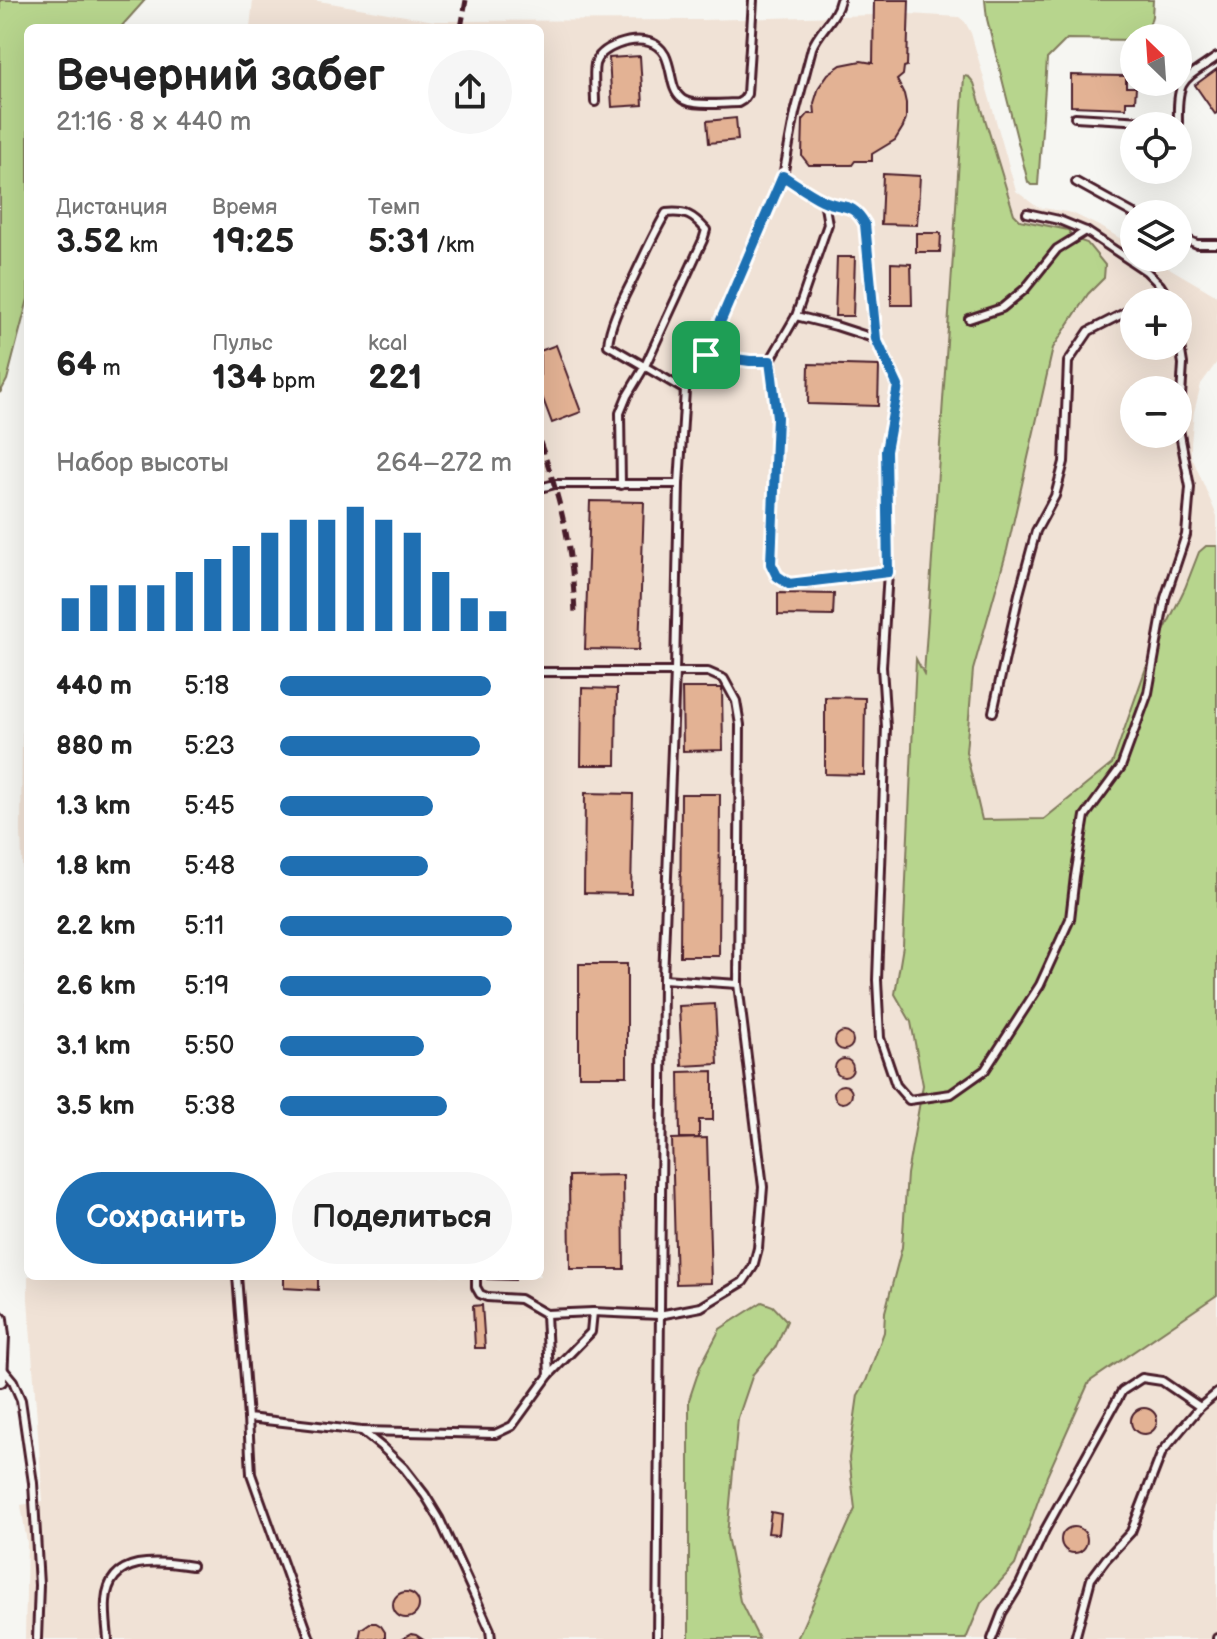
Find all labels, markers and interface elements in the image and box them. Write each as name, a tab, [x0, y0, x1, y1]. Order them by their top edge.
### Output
north arrow	[1120, 24, 1192, 96]
map controls	[1120, 24, 1192, 448]
text: Вечерний забег	[56, 50, 385, 103]
button: share	[428, 50, 512, 134]
text: 21:16 · 8 × 440 m	[56, 107, 251, 138]
button: locate	[1120, 112, 1192, 184]
text: Дистанция	[56, 194, 167, 221]
text: Время	[212, 194, 277, 221]
text: Темп	[368, 194, 420, 221]
button: layers	[1120, 200, 1192, 272]
text: 3.52	[56, 221, 123, 262]
text: 19:25	[212, 221, 294, 262]
text: 5:31	[368, 221, 430, 262]
text: km	[123, 232, 158, 259]
text: /km	[430, 232, 475, 259]
button: +	[1120, 288, 1192, 360]
pin	[672, 321, 740, 389]
text: Пульс	[212, 330, 273, 357]
text: kcal	[368, 330, 407, 357]
icon: arrive	[684, 333, 728, 377]
text: 64	[56, 344, 97, 385]
text: m	[97, 355, 121, 382]
text: 134	[212, 357, 266, 398]
text: 221	[368, 357, 422, 398]
text: bpm	[266, 368, 315, 395]
button: −	[1120, 376, 1192, 448]
text: Набор высоты	[56, 448, 229, 479]
text: 264–272 m	[376, 448, 512, 479]
text: 440 m	[56, 671, 132, 702]
text: 5:18	[184, 671, 229, 702]
text: 880 m	[56, 731, 133, 762]
text: 5:23	[184, 731, 235, 762]
text: 1.3 km	[56, 791, 131, 822]
text: 5:45	[184, 791, 235, 822]
text: 1.8 km	[56, 851, 131, 882]
text: 5:48	[184, 851, 235, 882]
text: 2.2 km	[56, 911, 136, 942]
text: 5:11	[184, 911, 224, 942]
text: 2.6 km	[56, 971, 136, 1002]
text: 5:19	[184, 971, 229, 1002]
text: 3.1 km	[56, 1031, 131, 1062]
text: 5:50	[184, 1031, 234, 1062]
text: 3.5 km	[56, 1091, 135, 1122]
text: 5:38	[184, 1091, 235, 1122]
button: Сохранить	[56, 1172, 276, 1264]
button: Поделиться	[292, 1172, 512, 1264]

